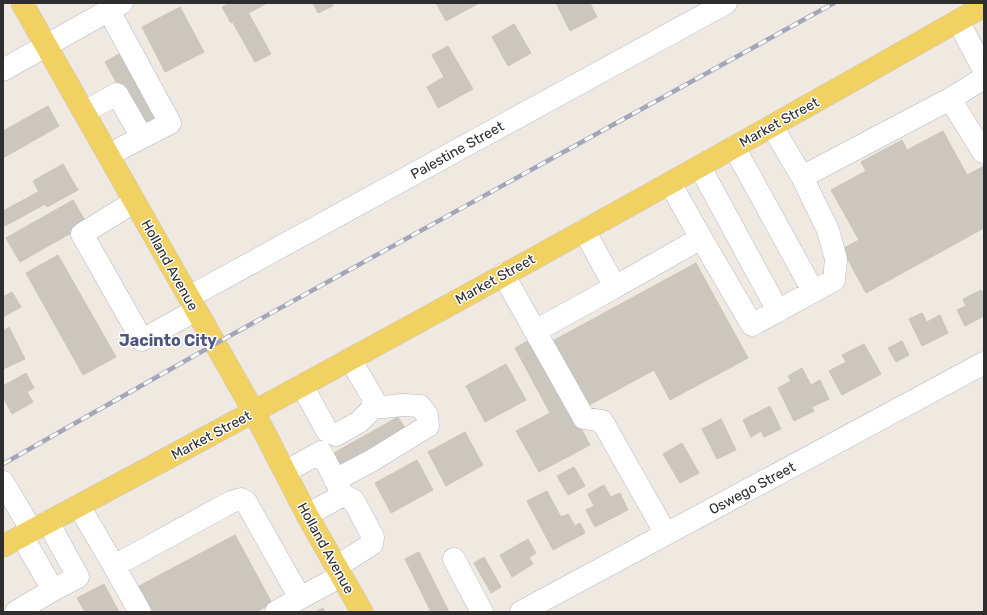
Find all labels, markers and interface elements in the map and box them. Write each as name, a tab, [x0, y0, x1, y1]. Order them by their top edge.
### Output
street label: Market Street	[737, 93, 822, 151]
street label: Palestine Street	[408, 118, 507, 183]
street label: Holland Avenue	[138, 217, 202, 314]
street label: Market Street	[453, 250, 538, 308]
district label: Jacinto City	[119, 331, 217, 350]
street label: Market Street	[168, 407, 255, 464]
street label: Oswego Street	[706, 458, 799, 518]
street label: Holland Avenue	[294, 500, 358, 597]

